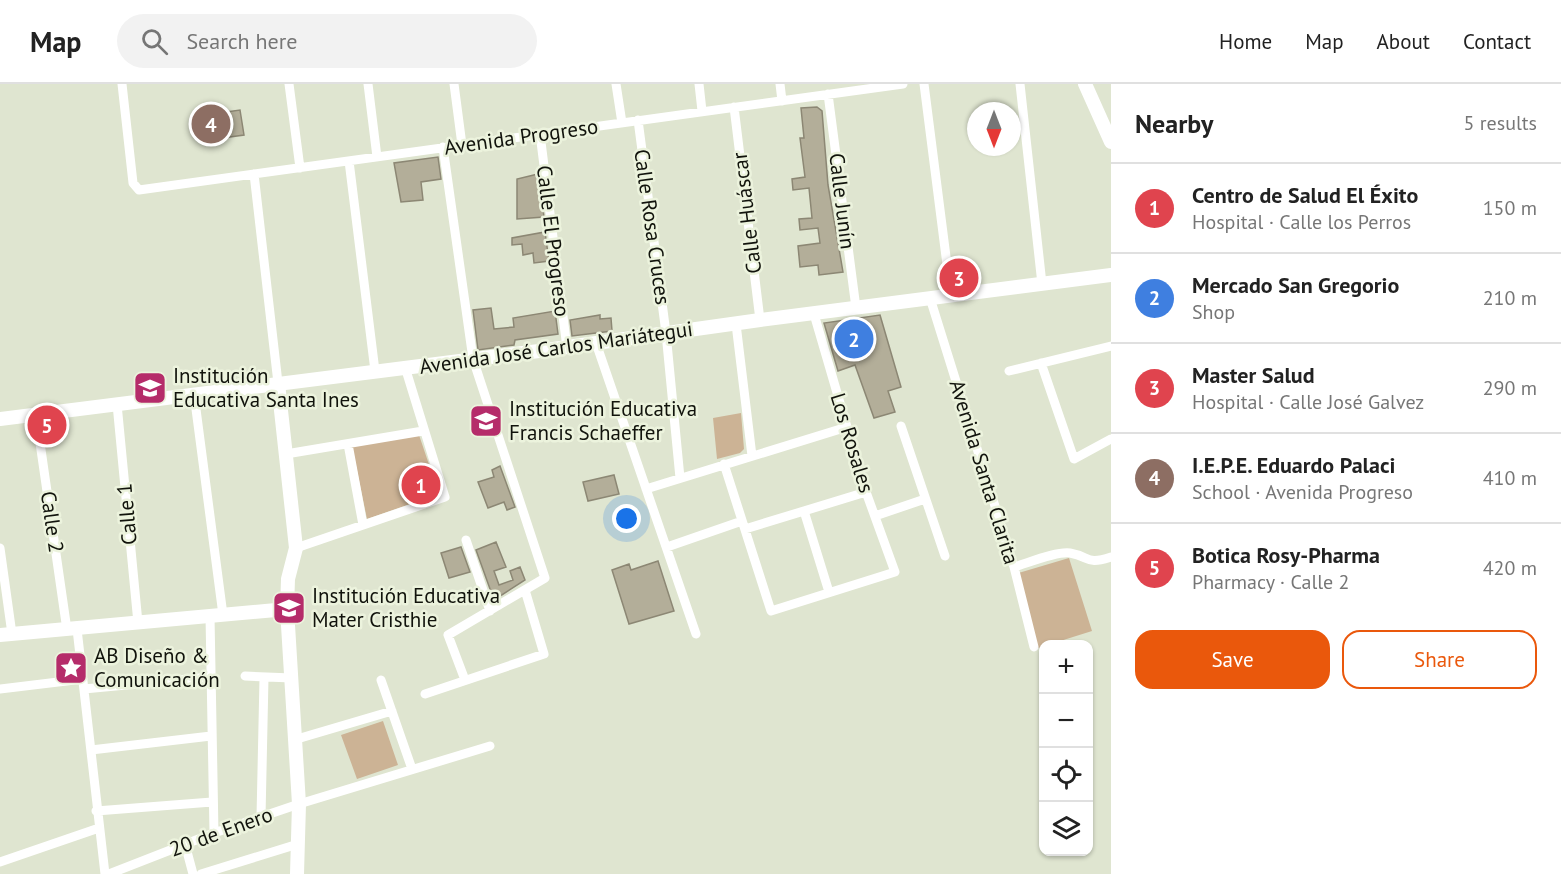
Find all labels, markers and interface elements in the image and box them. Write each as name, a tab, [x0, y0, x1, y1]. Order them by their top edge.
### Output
search box	[117, 14, 537, 68]
text: Map	[30, 23, 81, 60]
icon: search	[138, 25, 171, 58]
text: Search here	[186, 27, 297, 55]
text: Home	[1219, 28, 1272, 55]
text: Map	[1305, 28, 1344, 55]
text: About	[1377, 28, 1430, 55]
text: Contact	[1463, 28, 1531, 55]
pin: 4	[192, 102, 230, 147]
north arrow	[967, 102, 1021, 156]
text: Nearby	[1135, 107, 1213, 140]
text: 5 results	[1464, 110, 1537, 136]
street label: Avenida Progreso	[442, 112, 600, 161]
street label: Calle Rosa Cruces	[628, 147, 677, 306]
street label: Calle Huáscar	[726, 151, 767, 275]
street label: Calle Junín	[823, 151, 862, 251]
street label: Calle El Progreso	[531, 164, 576, 318]
text: Centro de Salud El Éxito	[1192, 181, 1418, 209]
text: 1	[1149, 195, 1160, 221]
text: 150 m	[1483, 195, 1537, 221]
text: Hospital · Calle los Perros	[1192, 209, 1411, 235]
pin: 3	[940, 256, 978, 300]
text: Mercado San Gregorio	[1192, 271, 1399, 299]
text: 2	[1149, 285, 1160, 311]
text: 210 m	[1483, 285, 1537, 311]
text: Shop	[1192, 299, 1235, 325]
street label: Avenida José Carlos Mariátegui	[417, 315, 694, 380]
pin: 2	[834, 316, 874, 362]
text: Master Salud	[1192, 361, 1315, 389]
place label: Institución Educativa Santa Ines	[173, 362, 359, 413]
school or university icon: Institución Educativa Santa Ines	[132, 370, 168, 406]
text: 3	[1149, 375, 1160, 401]
text: 290 m	[1483, 375, 1537, 401]
street label: Avenida Santa Clarita	[944, 376, 1025, 567]
text: Hospital · Calle José Galvez	[1192, 389, 1424, 415]
street label: Los Rosales	[825, 390, 880, 496]
place label: Institución Educativa Francis Schaeffer	[509, 395, 697, 446]
pin: 5	[28, 402, 66, 448]
school or university icon: Institución Educativa Francis Schaeffer	[468, 403, 504, 439]
text: I.E.P.E. Eduardo Palaci	[1192, 451, 1395, 479]
pin: 1	[402, 462, 440, 508]
text: 4	[1149, 465, 1160, 491]
text: 410 m	[1483, 465, 1537, 491]
text: School · Avenida Progreso	[1192, 479, 1413, 505]
street label: Calle 1	[110, 482, 143, 546]
street label: Calle 2	[35, 489, 70, 555]
your location	[612, 504, 641, 533]
text: Botica Rosy-Pharma	[1192, 541, 1380, 569]
text: 5	[1149, 555, 1160, 581]
text: 420 m	[1483, 555, 1537, 581]
text: Pharmacy · Calle 2	[1192, 569, 1349, 595]
place label: Institución Educativa Mater Cristhie	[312, 582, 500, 633]
school or university icon: Institución Educativa Mater Cristhie	[271, 590, 307, 626]
button: Save	[1135, 630, 1330, 689]
button: Share	[1342, 630, 1537, 689]
map controls	[1039, 640, 1093, 856]
button: +	[1039, 640, 1093, 694]
place label: AB Diseño & Comunicación	[94, 642, 220, 693]
place icon: AB Diseño & Comunicación	[53, 650, 89, 686]
button: −	[1039, 694, 1093, 748]
button: locate	[1039, 748, 1093, 802]
street label: 20 de Enero	[166, 800, 276, 863]
button: layers	[1039, 802, 1093, 856]

